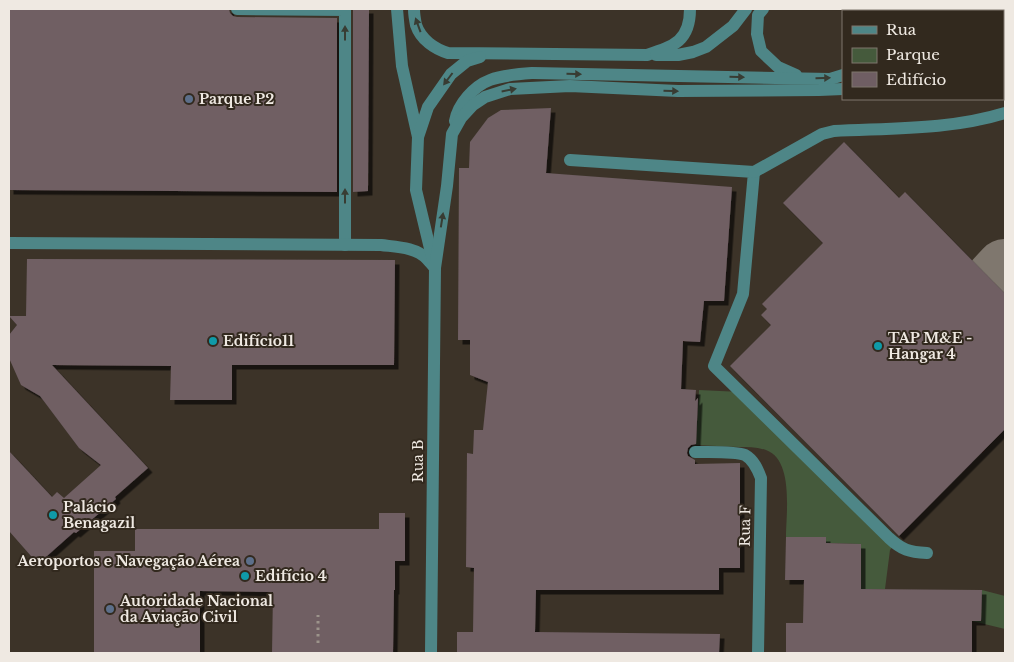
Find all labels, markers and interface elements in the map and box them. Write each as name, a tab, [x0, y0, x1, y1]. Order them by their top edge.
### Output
legend	[842, 10, 1004, 100]
one-way arrow	[414, 17, 422, 32]
text: Rua	[886, 20, 917, 39]
one-way arrow	[341, 25, 349, 41]
text: Parque	[886, 45, 940, 64]
one-way arrow	[566, 70, 582, 78]
text: Edifício	[886, 70, 947, 89]
one-way arrow	[442, 73, 453, 86]
one-way arrow	[729, 73, 745, 81]
one-way arrow	[816, 74, 832, 82]
one-way arrow	[502, 86, 518, 94]
one-way arrow	[664, 87, 680, 95]
place label: Parque P2	[199, 90, 274, 108]
marker: Parque P2	[183, 93, 195, 105]
one-way arrow	[341, 188, 349, 204]
one-way arrow	[438, 212, 446, 228]
place label: TAP M&E - Hangar 4	[888, 329, 973, 363]
place label: Edifício11	[223, 332, 294, 350]
marker: Edifício11	[207, 335, 219, 347]
marker: TAP M&E - Hangar 4	[872, 340, 884, 352]
street label: Rua B	[409, 439, 427, 482]
place label: Palácio Benagazil	[63, 498, 135, 532]
street label: Rua F	[736, 505, 754, 547]
marker: Palácio Benagazil	[47, 509, 59, 521]
place label: Aeroportos e Navegação Aérea	[17, 552, 240, 570]
marker: Aeroportos e Navegação Aérea	[244, 555, 256, 567]
place label: Edifício 4	[255, 567, 327, 585]
marker: Edifício 4	[239, 570, 251, 582]
place label: Autoridade Nacional da Aviação Civil	[119, 592, 273, 626]
marker: Autoridade Nacional da Aviação Civil	[104, 603, 116, 615]

